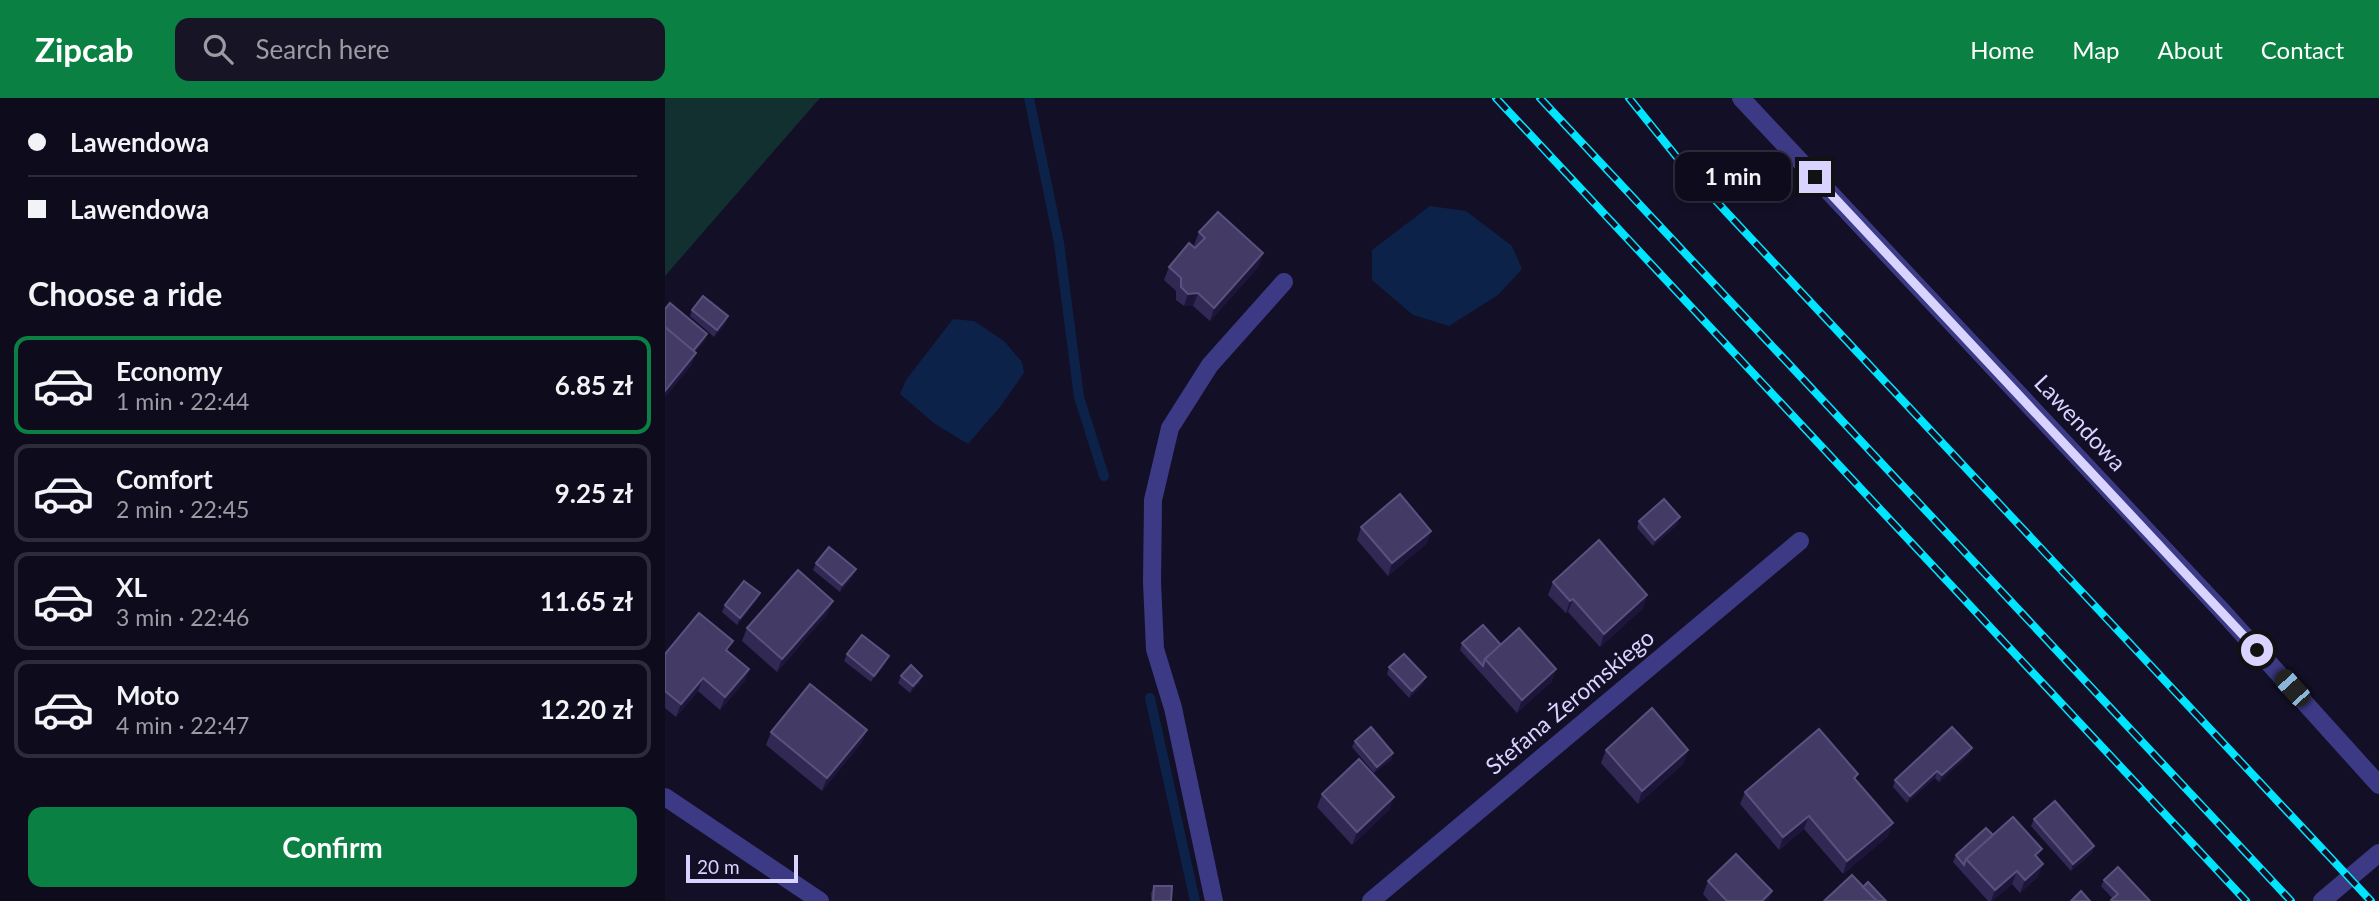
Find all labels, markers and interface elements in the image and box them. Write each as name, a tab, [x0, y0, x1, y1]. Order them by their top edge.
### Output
search box	[175, 18, 665, 81]
text: Zipcab	[35, 29, 133, 69]
icon: search	[199, 30, 237, 68]
text: Search here	[255, 33, 390, 65]
text: Home	[1970, 35, 2034, 64]
text: Map	[2072, 35, 2120, 64]
text: About	[2158, 35, 2223, 64]
text: Contact	[2261, 35, 2344, 64]
text: Lawendowa	[70, 126, 209, 158]
callout: 1 min	[1675, 153, 1791, 202]
route end	[1799, 161, 1831, 193]
text: 1 min	[1704, 162, 1762, 190]
text: Lawendowa	[70, 193, 209, 225]
text: Choose a ride	[28, 274, 222, 313]
icon: car	[32, 354, 95, 417]
text: Economy	[116, 355, 222, 387]
street label: Lawendowa	[2029, 368, 2132, 476]
text: 6.85 zł	[555, 369, 633, 401]
text: 1 min · 22:44	[116, 387, 249, 415]
icon: car	[32, 462, 95, 525]
text: Comfort	[116, 463, 213, 495]
text: 9.25 zł	[555, 477, 633, 509]
text: 2 min · 22:45	[116, 495, 249, 523]
icon: car	[32, 570, 95, 633]
text: XL	[116, 571, 147, 603]
text: 11.65 zł	[540, 585, 633, 617]
text: 3 min · 22:46	[116, 603, 249, 631]
street label: Stefana Żeromskiego	[1479, 623, 1659, 780]
route start	[2241, 634, 2273, 666]
car	[2271, 665, 2314, 711]
icon: car	[32, 678, 95, 741]
text: Moto	[116, 679, 179, 711]
text: 12.20 zł	[540, 693, 633, 725]
text: 4 min · 22:47	[116, 711, 249, 739]
button: Confirm	[28, 807, 637, 887]
scale bar	[686, 852, 798, 884]
text: 20 m	[697, 855, 740, 878]

